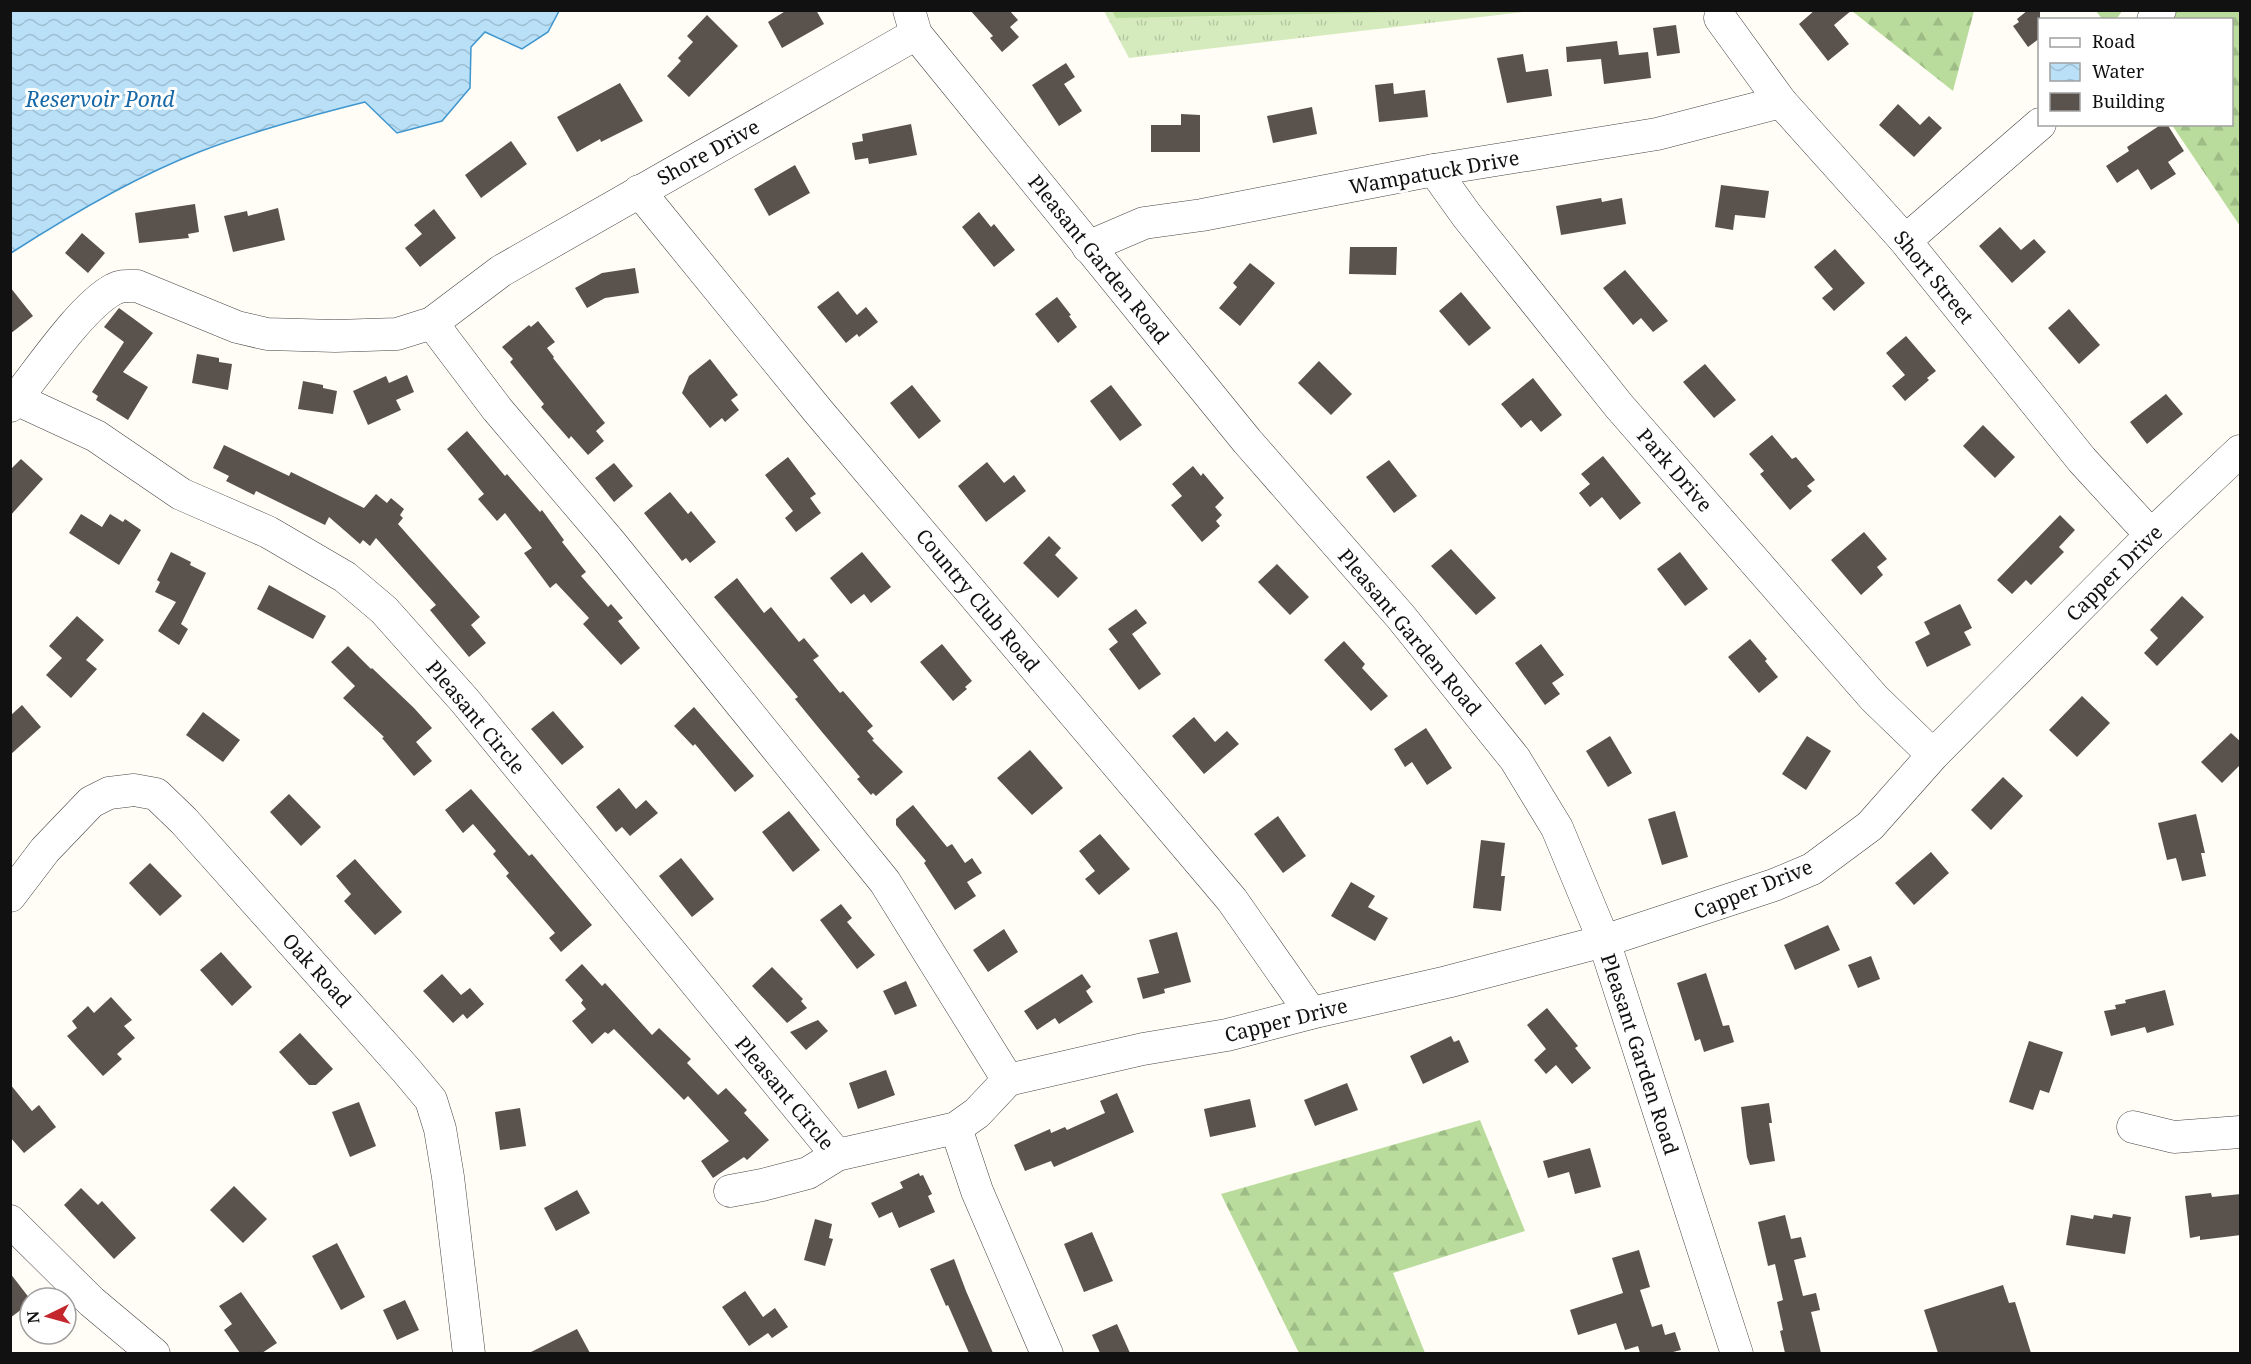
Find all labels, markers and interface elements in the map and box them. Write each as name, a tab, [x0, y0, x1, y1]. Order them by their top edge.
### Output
legend	[2038, 18, 2233, 126]
text: Road	[2092, 29, 2135, 53]
text: Water	[2092, 59, 2145, 83]
water label: Reservoir Pond	[24, 85, 175, 113]
text: Building	[2092, 89, 2165, 113]
street label: Shore Drive	[652, 113, 764, 191]
street label: Wampatuck Drive	[1347, 144, 1521, 200]
street label: Pleasant Garden Road	[1022, 169, 1176, 349]
street label: Short Street	[1888, 225, 1980, 329]
street label: Park Drive	[1631, 423, 1719, 517]
street label: Capper Drive	[2060, 519, 2168, 627]
street label: Country Club Road	[910, 523, 1046, 677]
street label: Pleasant Garden Road	[1332, 543, 1488, 721]
street label: Pleasant Circle	[421, 655, 531, 779]
street label: Capper Drive	[1690, 853, 1816, 925]
street label: Oak Road	[276, 927, 358, 1013]
street label: Pleasant Garden Road	[1595, 950, 1685, 1158]
street label: Capper Drive	[1222, 992, 1350, 1048]
street label: Pleasant Circle	[730, 1031, 840, 1155]
north arrow	[18, 1286, 78, 1346]
text: N	[22, 1310, 45, 1325]

